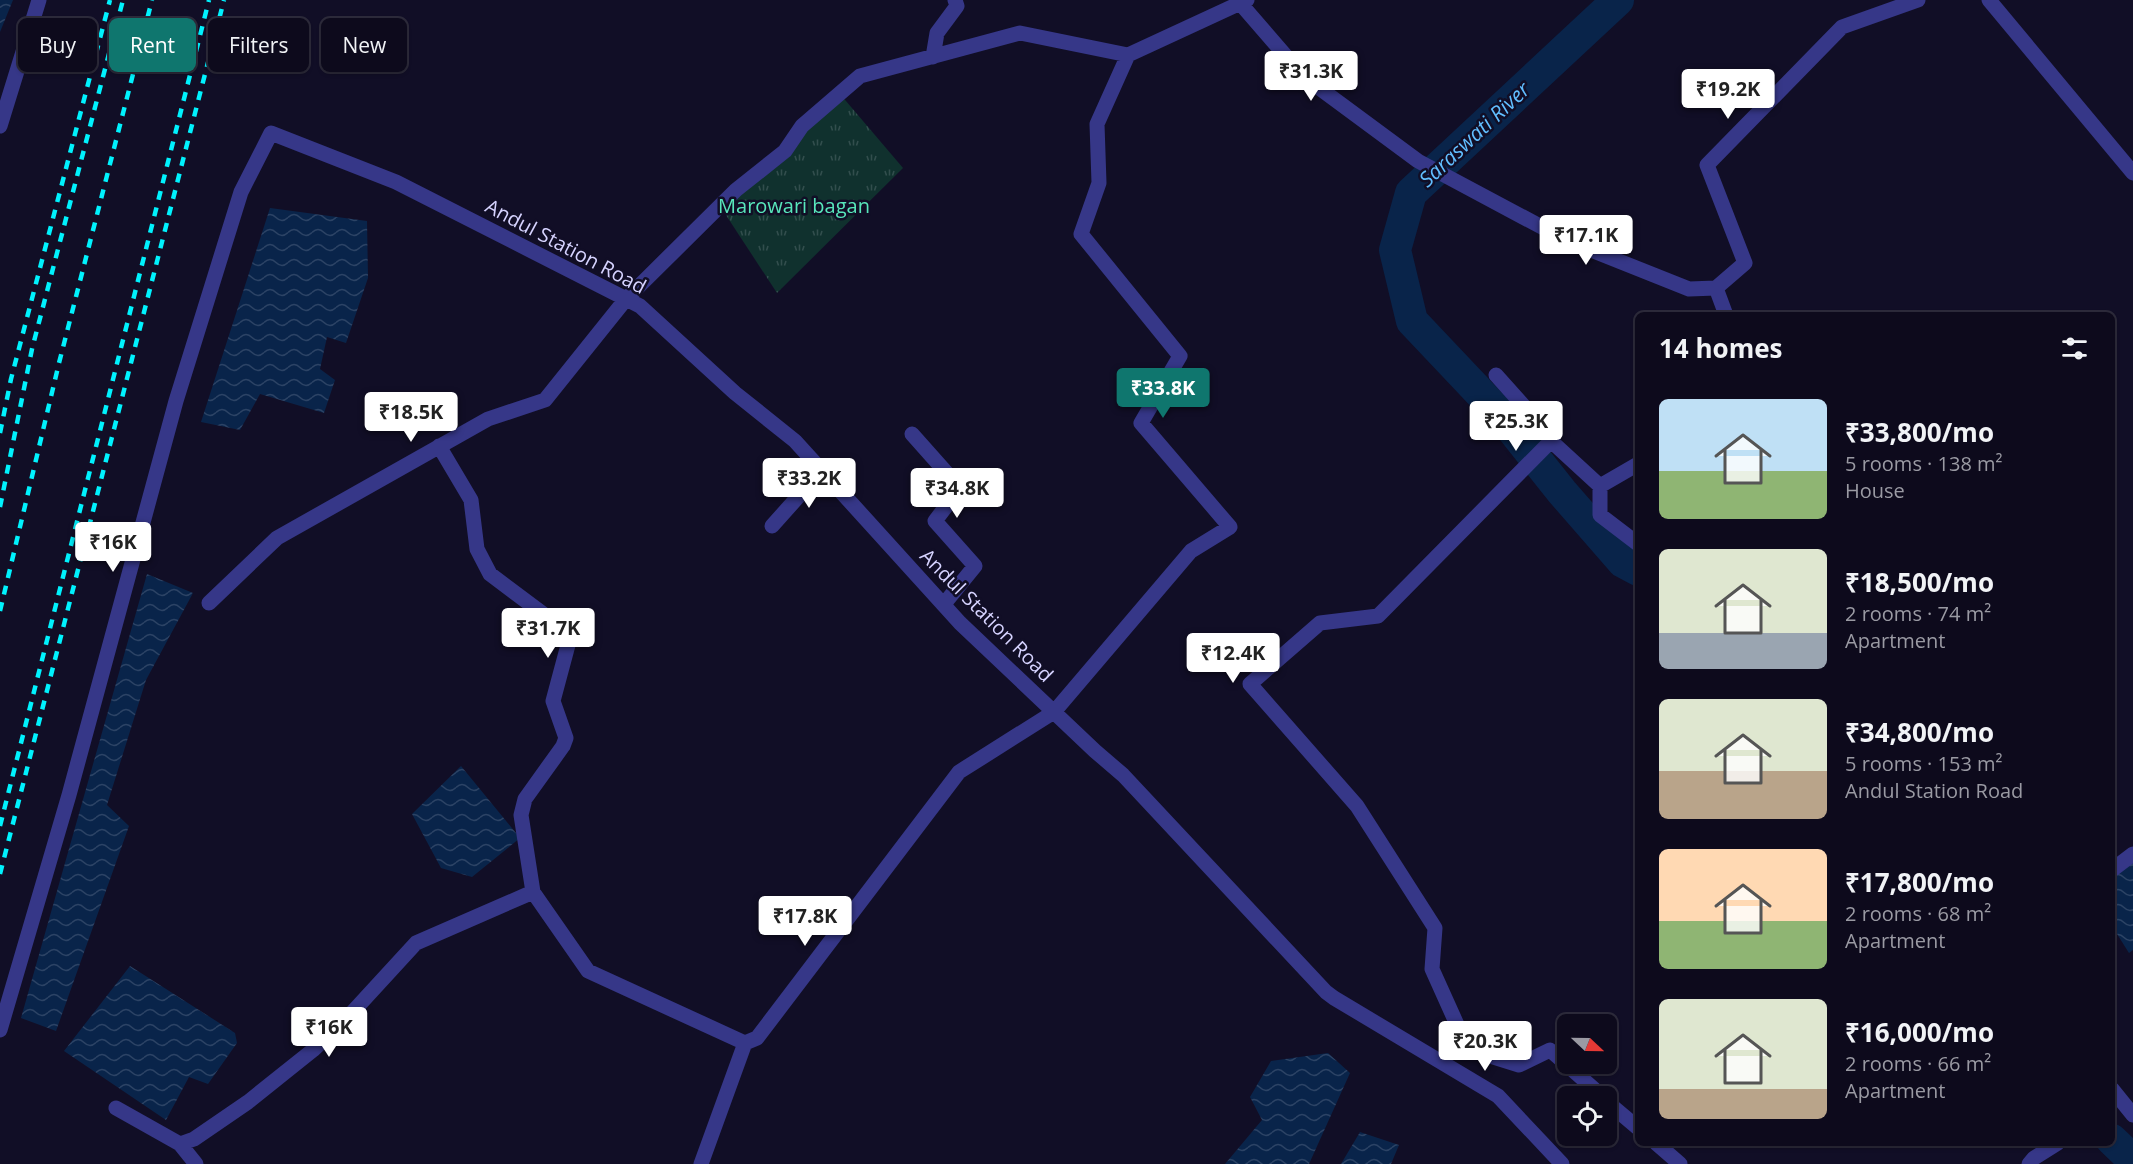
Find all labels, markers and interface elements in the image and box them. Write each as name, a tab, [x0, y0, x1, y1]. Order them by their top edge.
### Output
chip: Buy	[18, 18, 97, 72]
chip: Rent	[109, 18, 196, 72]
chip: Filters	[208, 18, 309, 72]
chip: New	[321, 18, 407, 72]
pin: ₹31.3K	[1262, 51, 1360, 102]
text: ₹31.3K	[1279, 57, 1343, 84]
pin: ₹19.2K	[1679, 69, 1777, 120]
water label: Saraswati River	[1413, 75, 1536, 193]
text: ₹19.2K	[1696, 75, 1760, 102]
street label: Andul Station Road	[481, 192, 651, 300]
park label: Marowari bagan	[718, 192, 870, 219]
pin: ₹17.1K	[1537, 215, 1635, 266]
text: ₹17.1K	[1554, 221, 1618, 248]
text: 14 homes	[1659, 330, 1783, 366]
icon: filters	[2058, 332, 2091, 365]
pin: ₹33.8K	[1114, 368, 1212, 419]
text: ₹33.8K	[1131, 374, 1195, 401]
pin: ₹18.5K	[362, 392, 460, 443]
text: ₹18.5K	[379, 398, 443, 425]
pin: ₹25.3K	[1467, 401, 1565, 452]
text: ₹25.3K	[1484, 407, 1548, 434]
text: ₹33,800/mo	[1845, 414, 1994, 450]
icon: home	[1707, 423, 1779, 495]
text: 5 rooms · 138 m²	[1845, 450, 2003, 477]
pin: ₹33.2K	[760, 458, 858, 509]
text: ₹33.2K	[777, 464, 841, 491]
pin: ₹34.8K	[908, 468, 1006, 519]
text: ₹34.8K	[925, 474, 989, 501]
text: House	[1845, 477, 1905, 504]
pin: ₹16K	[77, 522, 149, 573]
text: ₹16K	[89, 528, 137, 555]
street label: Andul Station Road	[914, 542, 1060, 688]
text: ₹18,500/mo	[1845, 564, 1994, 600]
icon: home	[1707, 573, 1779, 645]
text: 2 rooms · 74 m²	[1845, 600, 1991, 627]
pin: ₹31.7K	[499, 608, 597, 659]
text: ₹31.7K	[516, 614, 580, 641]
text: Apartment	[1845, 627, 1945, 654]
pin: ₹12.4K	[1184, 633, 1282, 684]
text: ₹12.4K	[1201, 639, 1265, 666]
text: ₹34,800/mo	[1845, 714, 1994, 750]
icon: home	[1707, 723, 1779, 795]
text: 5 rooms · 153 m²	[1845, 750, 2003, 777]
text: Andul Station Road	[1845, 777, 2023, 804]
text: ₹17,800/mo	[1845, 864, 1994, 900]
icon: home	[1707, 873, 1779, 945]
pin: ₹17.8K	[756, 896, 854, 947]
text: 2 rooms · 68 m²	[1845, 900, 1991, 927]
text: ₹17.8K	[773, 902, 837, 929]
text: Apartment	[1845, 927, 1945, 954]
pin: ₹16K	[293, 1007, 365, 1058]
text: ₹16K	[305, 1013, 353, 1040]
north arrow	[1557, 1014, 1617, 1074]
map controls	[1557, 1014, 1617, 1146]
text: ₹16,000/mo	[1845, 1014, 1994, 1050]
pin: ₹20.3K	[1436, 1021, 1534, 1072]
icon: home	[1707, 1023, 1779, 1095]
text: ₹20.3K	[1453, 1027, 1517, 1054]
text: 2 rooms · 66 m²	[1845, 1050, 1991, 1077]
text: Apartment	[1845, 1077, 1945, 1104]
button: locate	[1557, 1086, 1617, 1146]

